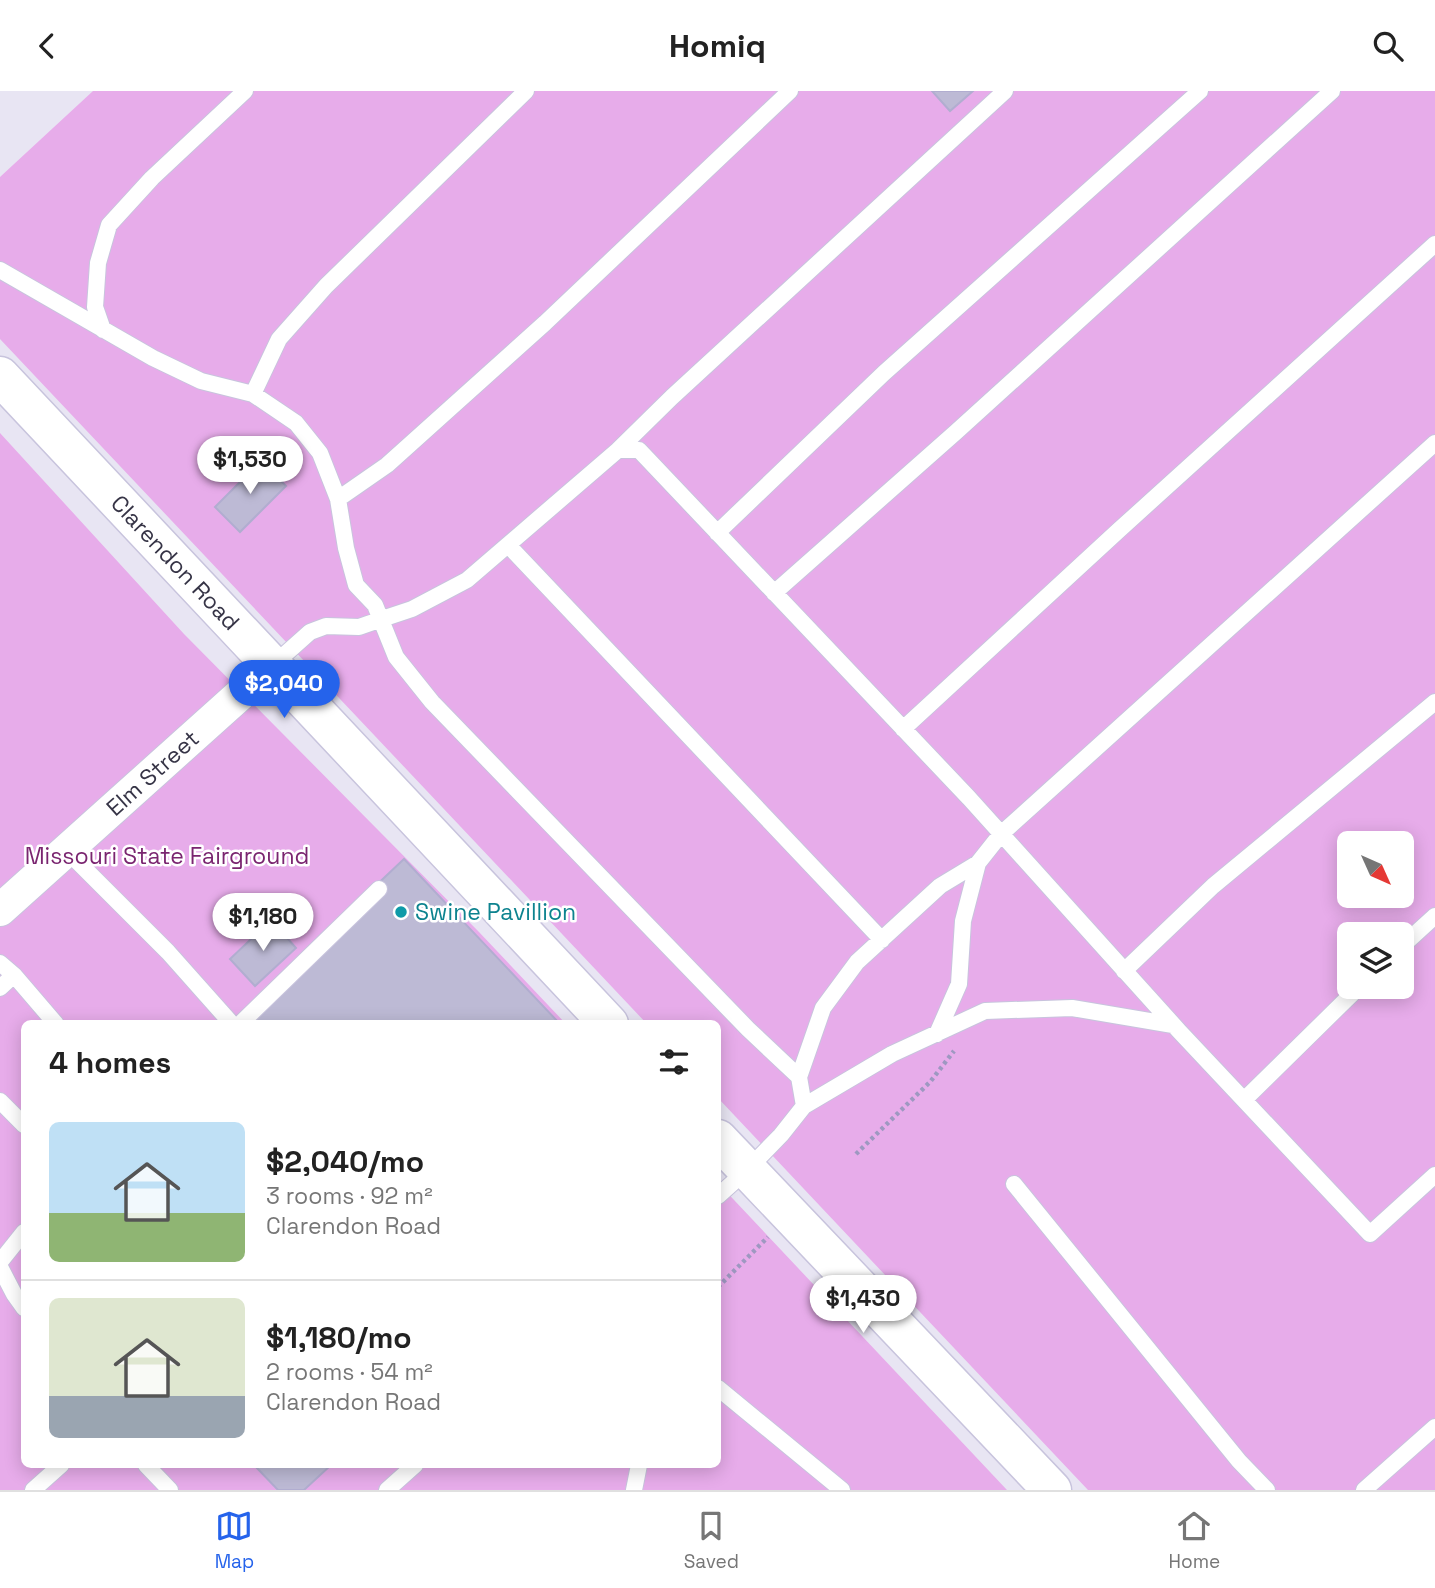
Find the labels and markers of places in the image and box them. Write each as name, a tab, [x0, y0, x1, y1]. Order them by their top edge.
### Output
pin: $1,530	[193, 437, 307, 496]
pin: $2,040	[227, 661, 341, 720]
pin: $1,180	[206, 893, 320, 953]
place label: Swine Pavillion	[415, 897, 576, 927]
marker: Swine Pavillion	[393, 904, 409, 920]
pin: $1,430	[806, 1275, 920, 1335]

